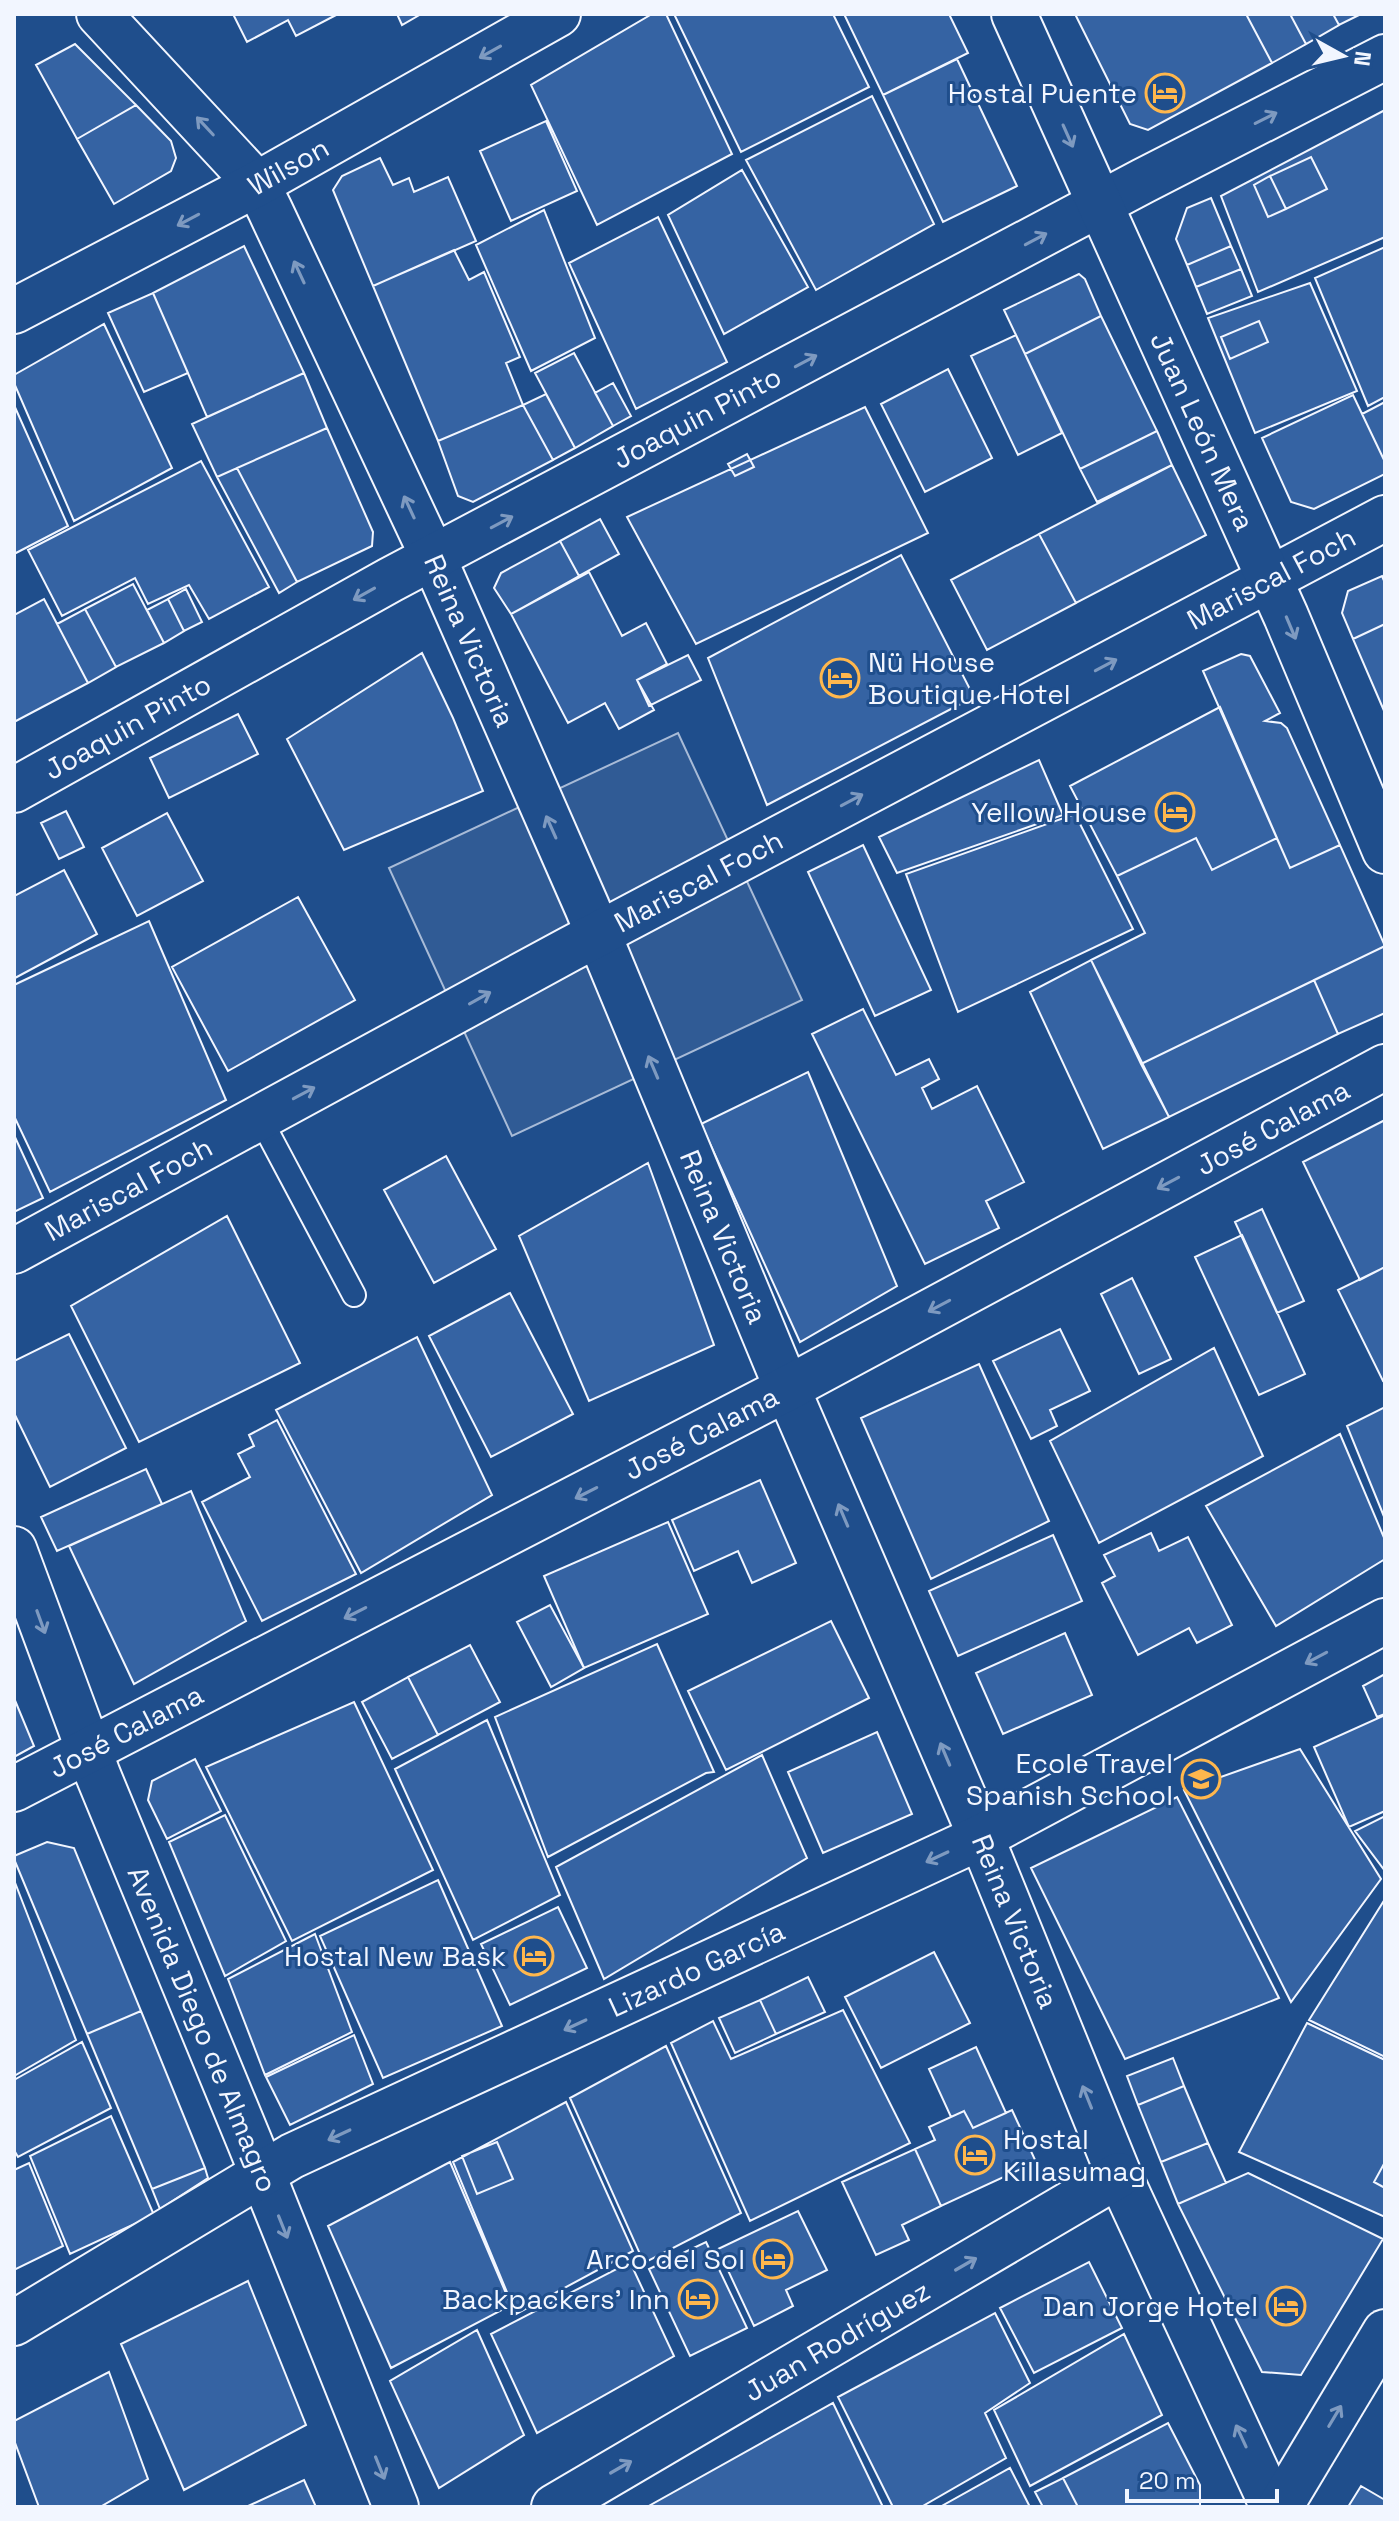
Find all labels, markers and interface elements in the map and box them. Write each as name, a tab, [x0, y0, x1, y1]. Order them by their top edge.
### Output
north arrow	[1303, 16, 1383, 96]
one-way arrow	[479, 44, 502, 60]
text: N	[1348, 50, 1378, 68]
hotel icon: Hostal Puente	[1144, 72, 1186, 114]
place label: Hostal Puente	[948, 75, 1137, 111]
one-way arrow	[1254, 109, 1277, 125]
one-way arrow	[195, 116, 214, 136]
one-way arrow	[1061, 124, 1076, 148]
street label: Wilson	[241, 129, 335, 204]
one-way arrow	[177, 212, 200, 228]
one-way arrow	[1024, 231, 1048, 247]
one-way arrow	[291, 260, 306, 284]
street label: Juan León Mera	[1142, 326, 1263, 536]
one-way arrow	[794, 353, 818, 369]
street label: Joaquin Pinto	[606, 358, 787, 477]
one-way arrow	[401, 495, 416, 519]
one-way arrow	[490, 514, 514, 530]
street label: Mariscal Foch	[1181, 519, 1362, 637]
street label: Reina Victoria	[416, 549, 524, 733]
one-way arrow	[353, 586, 376, 602]
one-way arrow	[1285, 615, 1300, 640]
place label: Nü House Boutique Hotel	[868, 644, 1071, 712]
one-way arrow	[1093, 656, 1117, 672]
hotel icon: Nü House Boutique Hotel	[819, 657, 861, 699]
street label: Joaquin Pinto	[38, 666, 217, 788]
hotel icon: Yellow House	[1154, 791, 1196, 833]
one-way arrow	[839, 792, 863, 807]
place label: Yellow House	[971, 794, 1147, 830]
one-way arrow	[543, 815, 558, 839]
street label: Mariscal Foch	[608, 822, 789, 940]
one-way arrow	[467, 990, 491, 1005]
one-way arrow	[644, 1055, 659, 1079]
street label: José Calama	[1190, 1072, 1356, 1183]
one-way arrow	[292, 1085, 315, 1101]
street label: Mariscal Foch	[38, 1129, 218, 1249]
street label: Reina Victoria	[672, 1144, 776, 1329]
one-way arrow	[1157, 1176, 1181, 1192]
one-way arrow	[928, 1299, 952, 1315]
street label: José Calama	[618, 1378, 785, 1488]
one-way arrow	[574, 1486, 598, 1502]
one-way arrow	[834, 1503, 849, 1528]
one-way arrow	[343, 1606, 367, 1622]
one-way arrow	[35, 1609, 49, 1634]
one-way arrow	[1305, 1650, 1329, 1666]
street label: José Calama	[43, 1676, 209, 1786]
one-way arrow	[936, 1742, 951, 1767]
place label: Ecole Travel Spanish School	[966, 1745, 1173, 1813]
school or university icon: Ecole Travel Spanish School	[1180, 1758, 1222, 1800]
street label: Reina Victoria	[964, 1829, 1067, 2014]
one-way arrow	[926, 1850, 950, 1865]
street label: Avenida Diego de Almagro	[120, 1861, 286, 2197]
street label: Lizardo García	[603, 1913, 790, 2025]
hotel icon: Hostal New Bask	[513, 1935, 555, 1977]
place label: Hostal New Bask	[284, 1938, 506, 1974]
one-way arrow	[563, 2018, 587, 2033]
one-way arrow	[1079, 2085, 1093, 2110]
place label: Hostal Killasumag	[1003, 2121, 1146, 2189]
one-way arrow	[327, 2128, 351, 2143]
hotel icon: Hostal Killasumag	[954, 2134, 996, 2176]
one-way arrow	[276, 2215, 291, 2239]
hotel icon: Arco del Sol	[752, 2238, 794, 2280]
place label: Arco del Sol	[586, 2241, 745, 2277]
one-way arrow	[954, 2256, 977, 2272]
street label: Juan Rodríguez	[737, 2272, 936, 2409]
hotel icon: Backpackers' Inn	[677, 2278, 719, 2320]
place label: Backpackers' Inn	[442, 2281, 670, 2317]
hotel icon: Dan Jorge Hotel	[1265, 2285, 1307, 2327]
place label: Dan Jorge Hotel	[1043, 2288, 1258, 2324]
one-way arrow	[1327, 2405, 1343, 2428]
one-way arrow	[1233, 2425, 1248, 2449]
scale bar	[1127, 2453, 1277, 2503]
one-way arrow	[374, 2455, 389, 2480]
one-way arrow	[609, 2459, 632, 2475]
text: 20 m	[1139, 2465, 1196, 2496]

